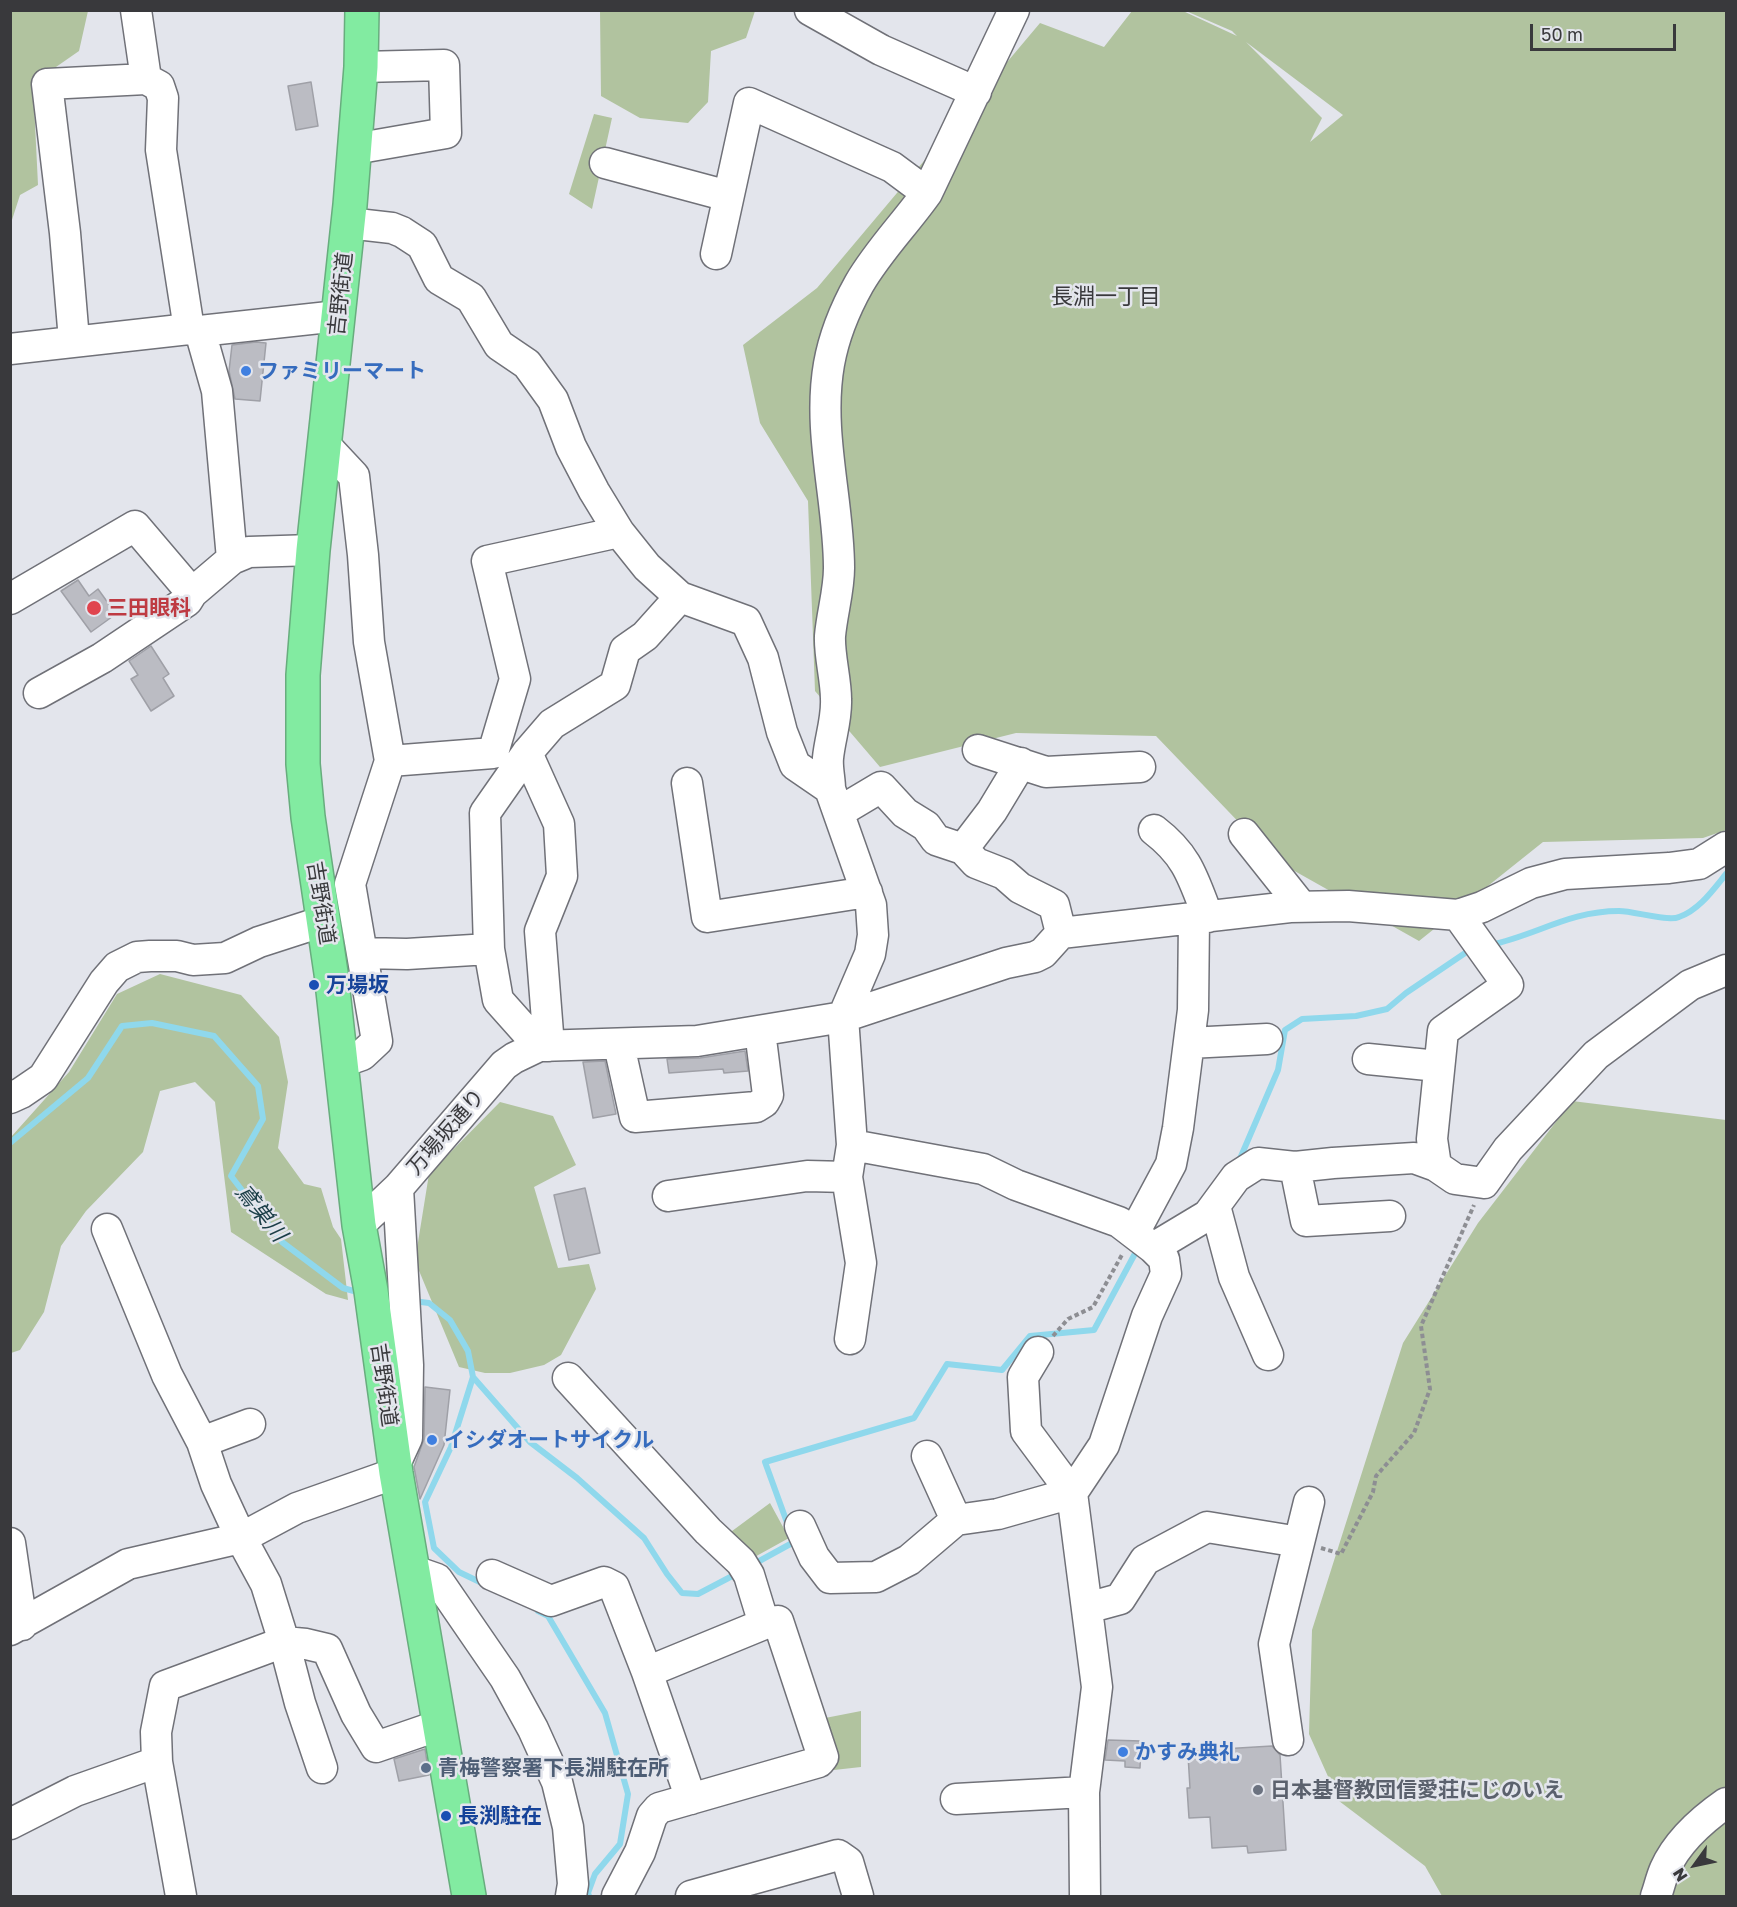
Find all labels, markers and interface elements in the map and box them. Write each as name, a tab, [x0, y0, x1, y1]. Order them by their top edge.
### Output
scale bar	[1533, 12, 1678, 50]
text: 50 m	[1541, 23, 1583, 45]
street label: 吉野街道	[324, 251, 358, 337]
district label: 長淵一丁目	[1051, 284, 1161, 310]
place label: ファミリーマート	[258, 358, 426, 384]
marker: ファミリーマート	[239, 364, 253, 378]
place label: 三田眼科	[107, 595, 191, 621]
marker: 三田眼科	[85, 599, 103, 617]
street label: 吉野街道	[302, 860, 340, 946]
place label: 万場坂	[326, 972, 389, 998]
marker: 万場坂	[307, 978, 321, 992]
street label: 万場坂通り	[402, 1084, 490, 1180]
water label: 鳶巣川	[230, 1179, 292, 1247]
street label: 吉野街道	[366, 1342, 402, 1428]
place label: イシダオートサイクル	[444, 1427, 654, 1453]
marker: イシダオートサイクル	[425, 1433, 439, 1447]
place label: かすみ典礼	[1135, 1739, 1240, 1765]
marker: かすみ典礼	[1116, 1745, 1130, 1759]
place label: 青梅警察署下長淵駐在所	[438, 1755, 669, 1781]
marker: 青梅警察署下長淵駐在所	[419, 1761, 433, 1775]
place label: 日本基督教団信愛荘にじのいえ	[1270, 1777, 1564, 1803]
marker: 日本基督教団信愛荘にじのいえ	[1251, 1783, 1265, 1797]
place label: 長渕駐在	[458, 1803, 542, 1829]
marker: 長渕駐在	[439, 1809, 453, 1823]
north arrow	[1665, 1835, 1725, 1895]
text: N	[1668, 1864, 1692, 1885]

